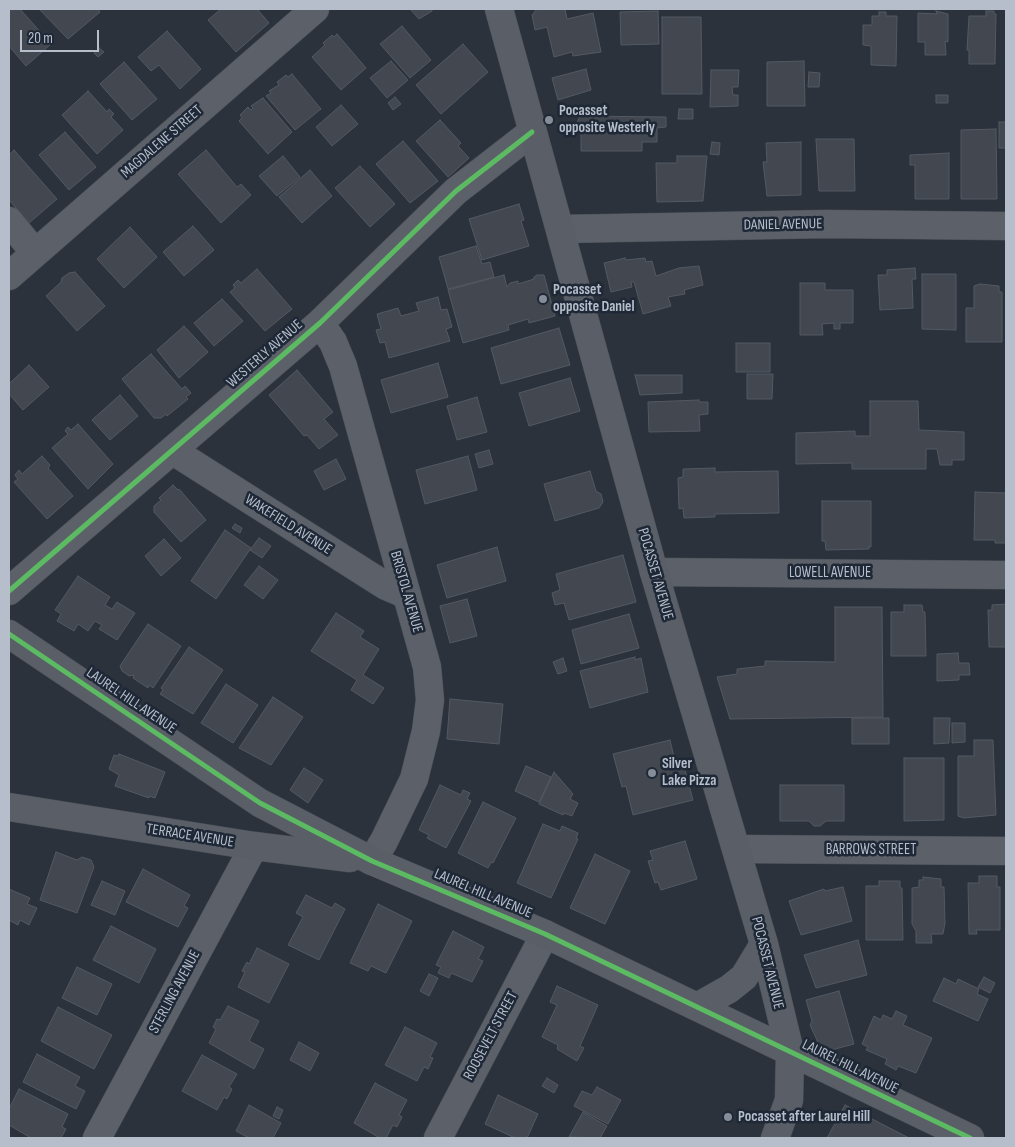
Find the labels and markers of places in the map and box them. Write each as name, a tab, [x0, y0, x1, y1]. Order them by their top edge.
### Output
place label: Pocasset opposite Westerly	[559, 102, 655, 137]
marker: Pocasset opposite Westerly	[543, 114, 555, 126]
place label: Pocasset opposite Daniel	[553, 281, 635, 316]
marker: Pocasset opposite Daniel	[537, 293, 549, 305]
place label: Silver Lake Pizza	[662, 755, 716, 790]
marker: Silver Lake Pizza	[646, 767, 658, 779]
place label: Pocasset after Laurel Hill	[738, 1108, 870, 1126]
marker: Pocasset after Laurel Hill	[722, 1111, 734, 1123]

